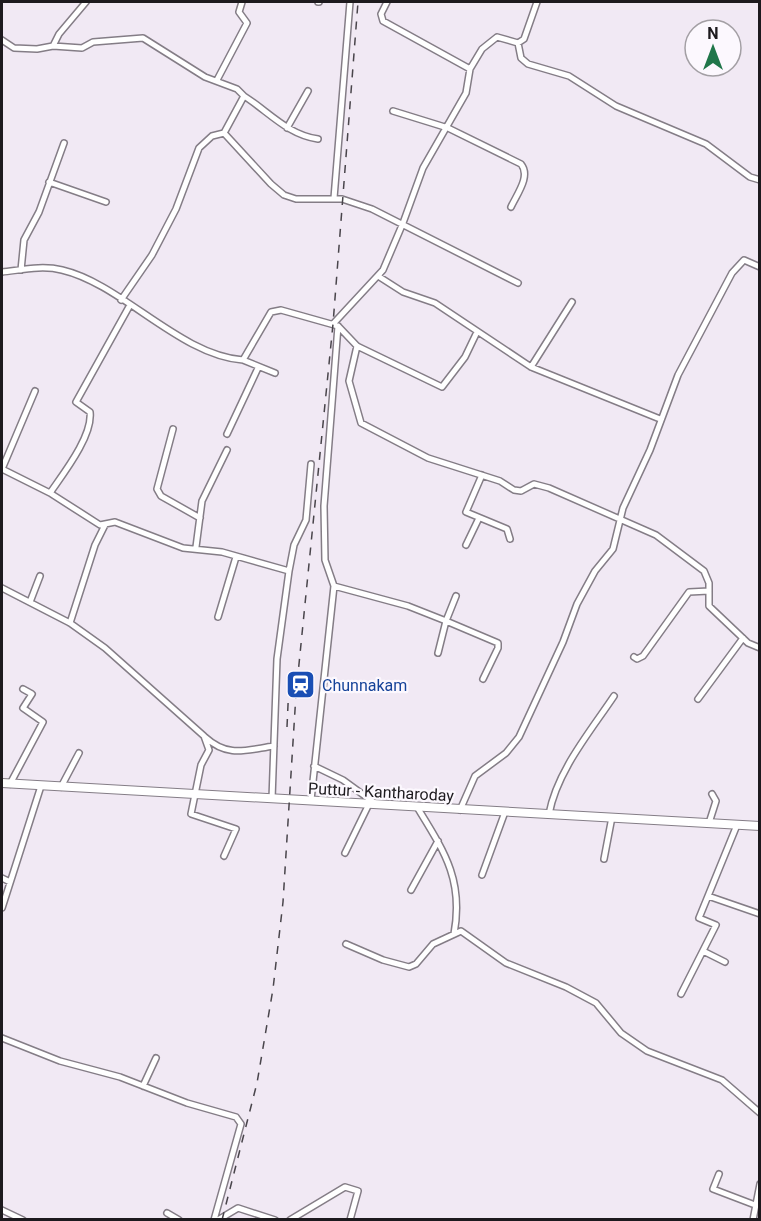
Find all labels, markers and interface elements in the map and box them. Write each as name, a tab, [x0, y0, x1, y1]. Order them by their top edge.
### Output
north arrow	[683, 18, 743, 78]
text: N	[707, 24, 719, 43]
station icon: Chunnakam	[285, 669, 317, 701]
place label: Chunnakam	[322, 676, 407, 695]
street label: Puttur - Kantharoday	[308, 779, 455, 805]

